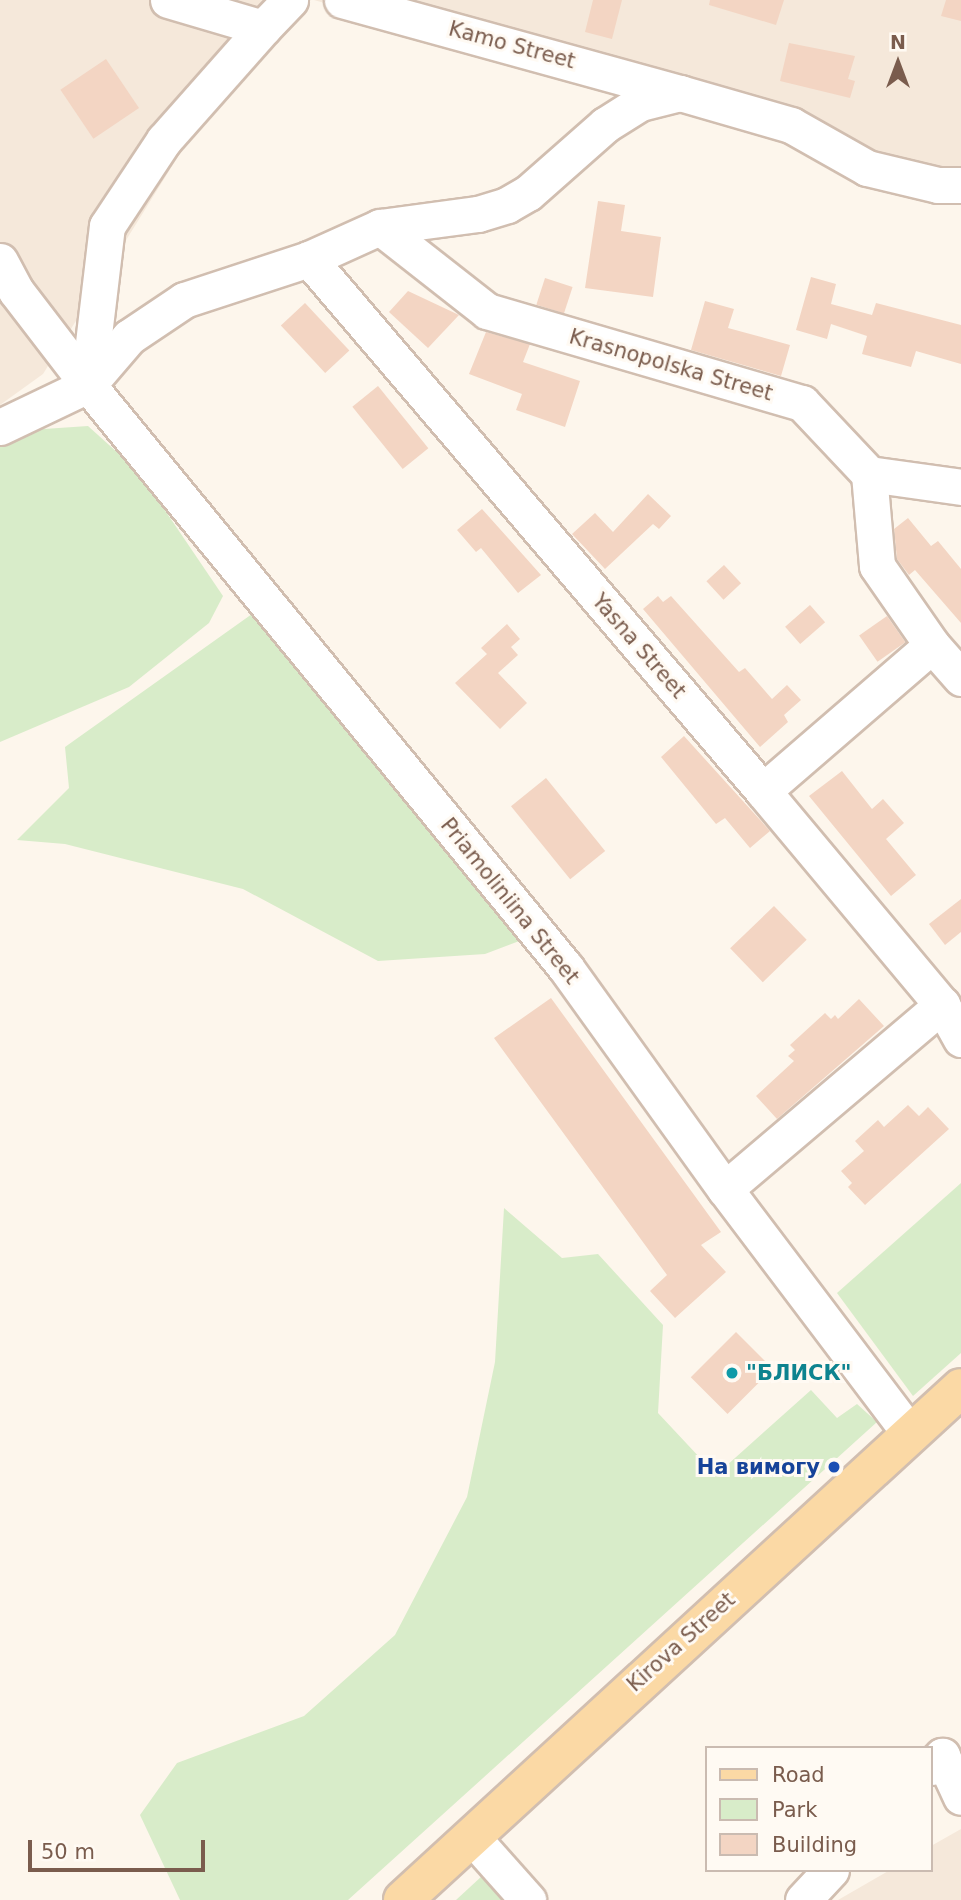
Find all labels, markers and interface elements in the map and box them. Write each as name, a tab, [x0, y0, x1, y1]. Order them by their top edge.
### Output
street label: Kamo Street	[446, 16, 578, 74]
north arrow	[863, 28, 933, 98]
text: N	[890, 31, 906, 53]
street label: Krasnopolska Street	[566, 324, 776, 406]
street label: Yasna Street	[587, 589, 691, 703]
street label: Priamoliniina Street	[435, 813, 585, 989]
place label: "БЛИСК"	[746, 1360, 851, 1386]
marker: "БЛИСК"	[724, 1365, 740, 1381]
place label: На вимогу	[697, 1454, 820, 1480]
marker: На вимогу	[826, 1459, 842, 1475]
street label: Kirova Street	[622, 1587, 740, 1697]
legend	[706, 1746, 933, 1872]
text: Road	[772, 1763, 825, 1787]
text: Park	[772, 1798, 817, 1822]
scale bar	[32, 1826, 208, 1870]
text: Building	[772, 1833, 857, 1857]
text: 50 m	[41, 1840, 95, 1864]

